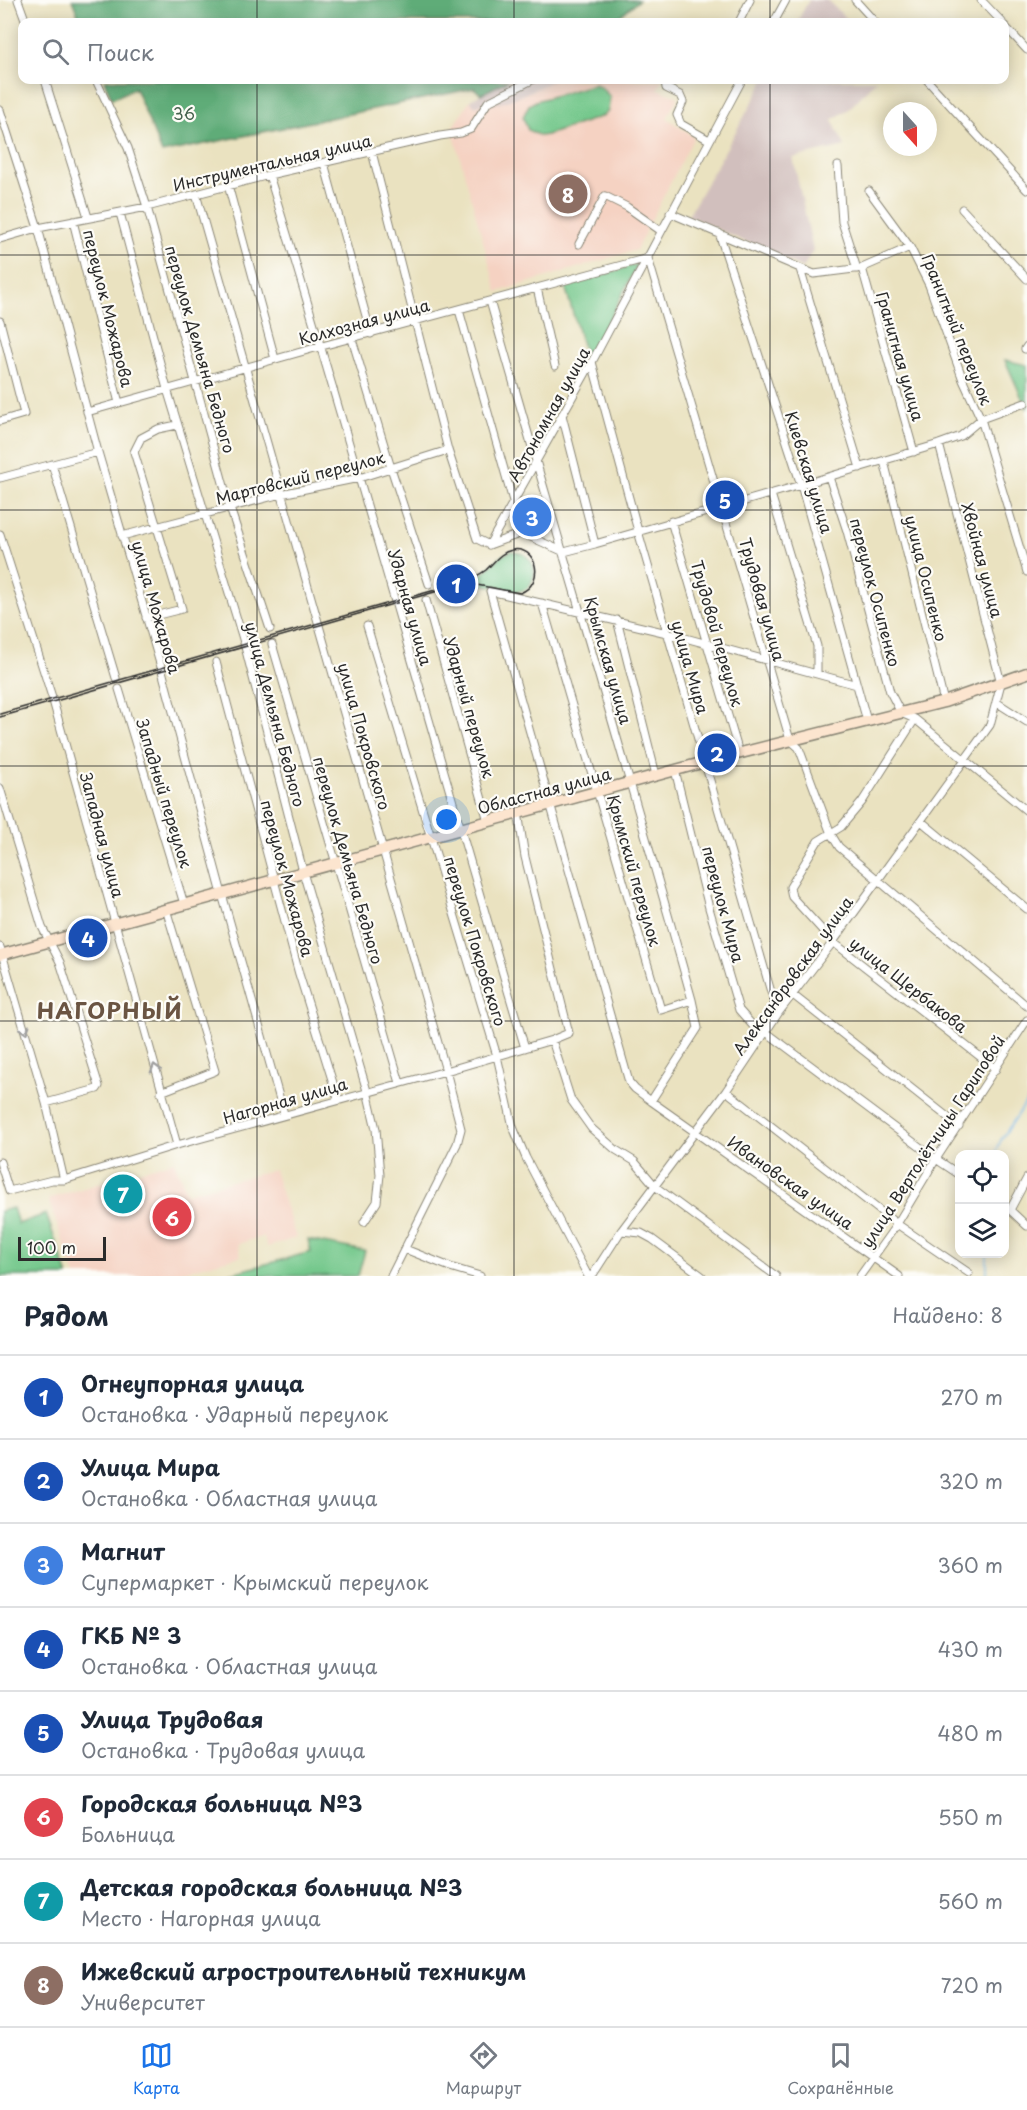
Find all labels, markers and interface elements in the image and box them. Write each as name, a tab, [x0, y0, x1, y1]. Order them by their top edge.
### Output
search box	[18, 18, 1009, 84]
icon: search	[39, 35, 72, 68]
text: Поиск	[87, 35, 154, 68]
park label: 36	[173, 101, 195, 125]
north arrow	[883, 102, 937, 156]
street label: Инструментальная улица	[170, 127, 374, 197]
pin: 8	[548, 172, 588, 216]
street label: переулок Можарова	[78, 227, 140, 389]
street label: переулок Демьяна Бедного	[160, 242, 242, 456]
street label: Гранитный переулок	[917, 250, 999, 409]
street label: Гранитная улица	[871, 288, 931, 424]
street label: Колхозная улица	[296, 292, 432, 350]
street label: Автономная улица	[501, 342, 595, 486]
street label: Киевская улица	[780, 408, 840, 536]
street label: Мартовский переулок	[213, 444, 388, 510]
pin: 5	[706, 478, 744, 522]
pin: 3	[512, 494, 552, 540]
street label: Хвойная улица	[956, 500, 1010, 620]
street label: улица Осипенко	[900, 512, 954, 644]
street label: переулок Осипенко	[845, 515, 907, 669]
street label: Трудовая улица	[734, 535, 792, 663]
street label: улица Можарова	[126, 537, 188, 677]
street label: Ударная улица	[383, 546, 439, 668]
street label: Трудовой переулок	[686, 557, 751, 709]
pin: 1	[436, 562, 476, 606]
street label: Крымская улица	[579, 593, 639, 727]
street label: улица Мира	[666, 617, 716, 717]
street label: улица Демьяна Бедного	[240, 619, 312, 809]
street label: Ударный переулок	[438, 634, 502, 781]
street label: улица Покровского	[332, 659, 398, 813]
street label: Западный переулок	[131, 716, 199, 871]
pin: 2	[698, 730, 736, 776]
street label: переулок Демьяна Бедного	[308, 753, 390, 967]
street label: Областная улица	[475, 761, 613, 819]
street label: Западная улица	[75, 770, 131, 900]
street label: Крымский переулок	[602, 791, 668, 949]
street label: переулок Можарова	[255, 797, 321, 959]
your location	[432, 805, 461, 834]
street label: переулок Мира	[697, 843, 751, 965]
street label: переулок Покровского	[439, 853, 513, 1029]
street label: Александровская улица	[726, 891, 858, 1059]
pin: 4	[68, 916, 107, 960]
street label: улица Щербакова	[845, 930, 973, 1038]
district label: НАГОРНЫЙ	[37, 993, 183, 1026]
one-way arrow	[18, 1024, 30, 1035]
street label: улица Вертолётчицы Гариповой	[854, 1030, 1010, 1252]
one-way arrow	[150, 1064, 162, 1074]
street label: Нагорная улица	[220, 1071, 350, 1129]
street label: Ивановская улица	[723, 1129, 859, 1235]
map controls	[955, 1150, 1009, 1258]
button: locate	[955, 1150, 1009, 1204]
pin: 7	[104, 1172, 142, 1216]
pin: 6	[152, 1194, 192, 1240]
button: layers	[955, 1204, 1009, 1258]
scale bar	[18, 1234, 106, 1262]
text: 100 m	[27, 1235, 76, 1259]
text: Рядом	[24, 1296, 109, 1335]
text: Найдено: 8	[893, 1300, 1003, 1330]
text: Огнеупорная улица	[81, 1366, 304, 1399]
text: 1	[39, 1382, 48, 1412]
text: 270 m	[940, 1382, 1003, 1412]
text: Остановка · Ударный переулок	[81, 1399, 388, 1429]
text: Улица Мира	[81, 1450, 220, 1483]
text: 2	[36, 1466, 51, 1496]
text: 320 m	[939, 1466, 1003, 1496]
text: Остановка · Областная улица	[81, 1483, 377, 1513]
text: Магнит	[81, 1534, 165, 1567]
text: 3	[37, 1550, 50, 1580]
text: 360 m	[937, 1550, 1003, 1580]
text: Супермаркет · Крымский переулок	[81, 1567, 428, 1597]
text: ГКБ № 3	[81, 1618, 181, 1651]
text: 4	[37, 1634, 50, 1664]
text: 430 m	[938, 1634, 1003, 1664]
text: Остановка · Областная улица	[81, 1651, 377, 1681]
text: Улица Трудовая	[81, 1702, 263, 1735]
text: 5	[37, 1718, 50, 1748]
text: 480 m	[938, 1718, 1003, 1748]
text: Остановка · Трудовая улица	[81, 1735, 365, 1765]
text: Городская больница №3	[81, 1786, 362, 1819]
text: 6	[36, 1802, 51, 1832]
text: 550 m	[938, 1802, 1003, 1832]
text: Больница	[81, 1819, 175, 1849]
text: Детская городская больница №3	[81, 1870, 462, 1903]
text: 7	[38, 1886, 49, 1916]
text: 560 m	[938, 1886, 1003, 1916]
text: Место · Нагорная улица	[81, 1903, 321, 1933]
text: Ижевский агростроительный техникум	[81, 1954, 526, 1987]
text: 8	[37, 1970, 50, 2000]
text: 720 m	[941, 1970, 1003, 2000]
text: Университет	[81, 1987, 205, 2017]
tab: Карта	[133, 2039, 180, 2099]
tab: Маршрут	[446, 2039, 521, 2099]
tab: Сохранённые	[787, 2039, 894, 2099]

